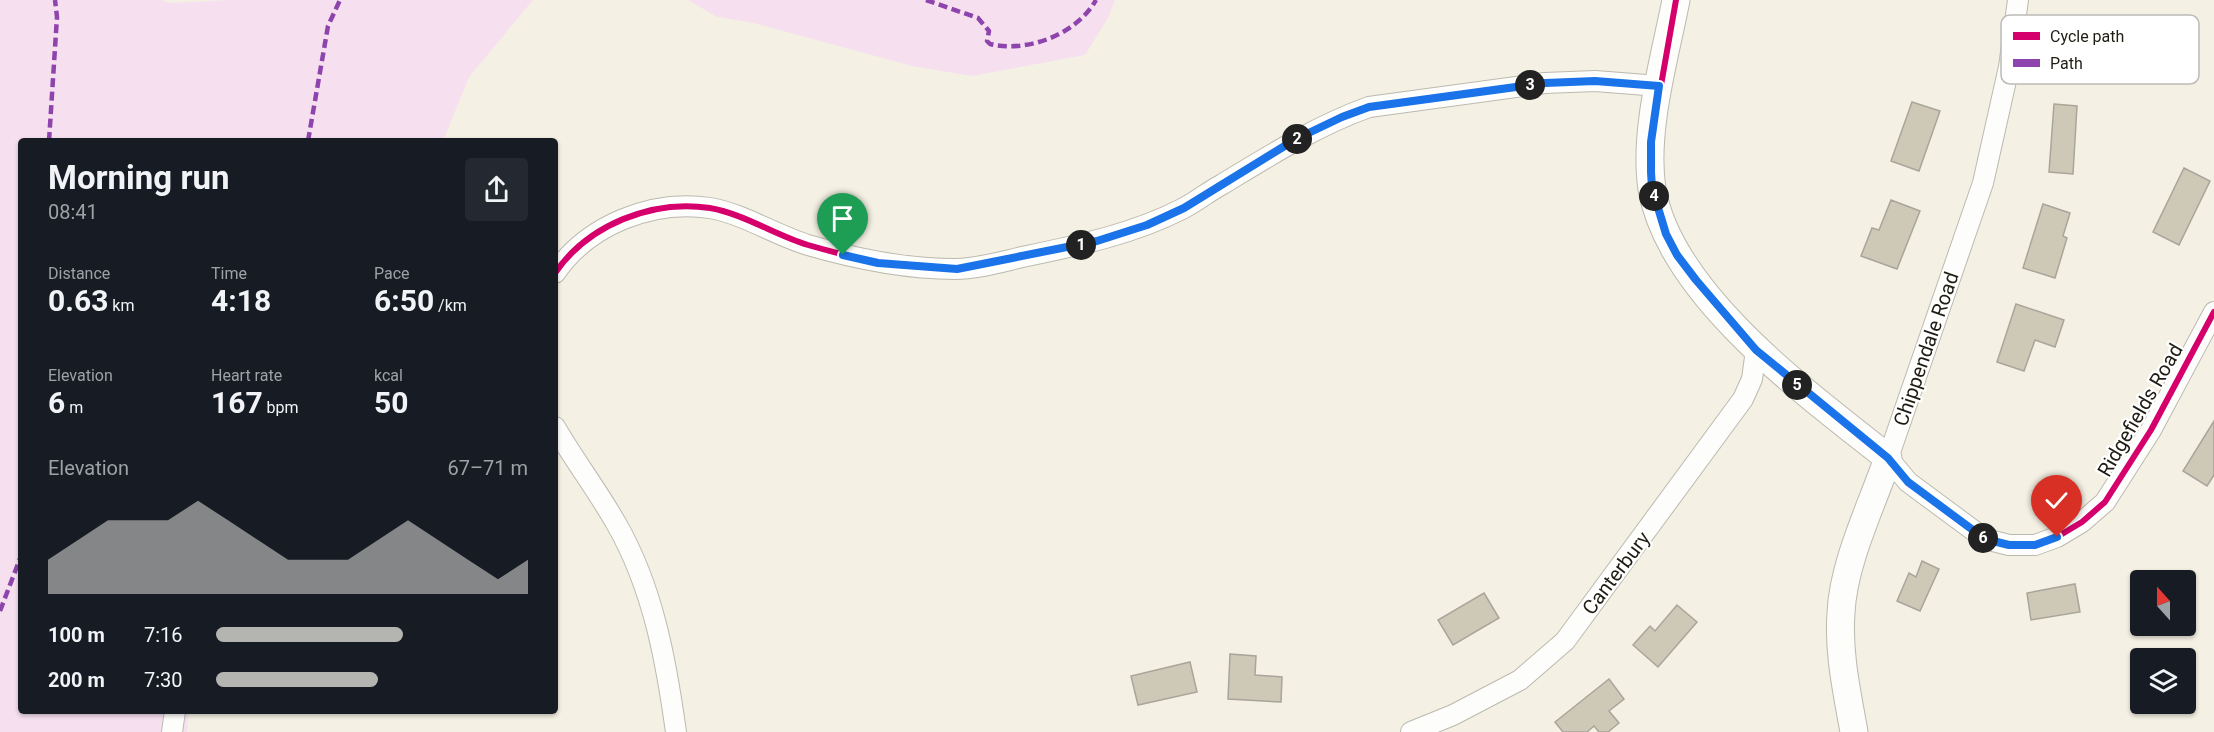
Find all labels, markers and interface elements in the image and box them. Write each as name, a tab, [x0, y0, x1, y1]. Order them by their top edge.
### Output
legend	[2001, 15, 2199, 84]
text: Cycle path	[2050, 27, 2124, 46]
text: Path	[2050, 54, 2083, 73]
pin: 3	[1515, 70, 1545, 100]
text: 3	[1525, 75, 1535, 94]
pin: 2	[1282, 124, 1312, 154]
text: 2	[1292, 129, 1302, 148]
text: Morning run	[48, 158, 229, 197]
button: share	[465, 158, 528, 221]
pin: 4	[1639, 181, 1669, 211]
text: 4	[1649, 186, 1659, 205]
pin	[817, 193, 868, 255]
text: 08:41	[48, 200, 98, 224]
icon: arrive	[826, 202, 859, 235]
pin: 1	[1066, 230, 1096, 260]
text: 1	[1076, 235, 1086, 254]
text: Distance	[48, 264, 110, 283]
text: Time	[211, 264, 247, 283]
text: Pace	[374, 264, 410, 283]
street label: Chippendale Road	[1888, 269, 1964, 429]
text: 0.63	[48, 283, 108, 318]
text: 4:18	[211, 283, 271, 318]
text: 6:50	[374, 283, 434, 318]
text: km	[108, 296, 134, 315]
text: /km	[434, 296, 467, 315]
street label: Ridgefields Road	[2092, 339, 2188, 481]
text: Elevation	[48, 366, 113, 385]
text: Heart rate	[211, 366, 282, 385]
text: kcal	[374, 366, 403, 385]
pin: 5	[1782, 370, 1812, 400]
text: 5	[1792, 375, 1802, 394]
text: 6	[48, 385, 65, 420]
text: 167	[211, 385, 263, 420]
text: 50	[374, 385, 408, 420]
text: m	[65, 398, 83, 417]
text: bpm	[263, 398, 299, 417]
text: Elevation	[48, 456, 129, 480]
text: 67–71 m	[447, 456, 528, 480]
pin	[2031, 475, 2082, 537]
icon: check	[2040, 484, 2073, 517]
pin: 6	[1968, 523, 1998, 553]
street label: Canterbury	[1577, 526, 1655, 619]
text: 6	[1978, 528, 1988, 547]
north arrow	[2130, 570, 2196, 636]
map controls	[2130, 570, 2196, 714]
text: 100 m	[48, 623, 105, 647]
text: 7:16	[144, 623, 183, 647]
button: layers	[2130, 648, 2196, 714]
text: 200 m	[48, 668, 105, 692]
text: 7:30	[144, 668, 183, 692]

